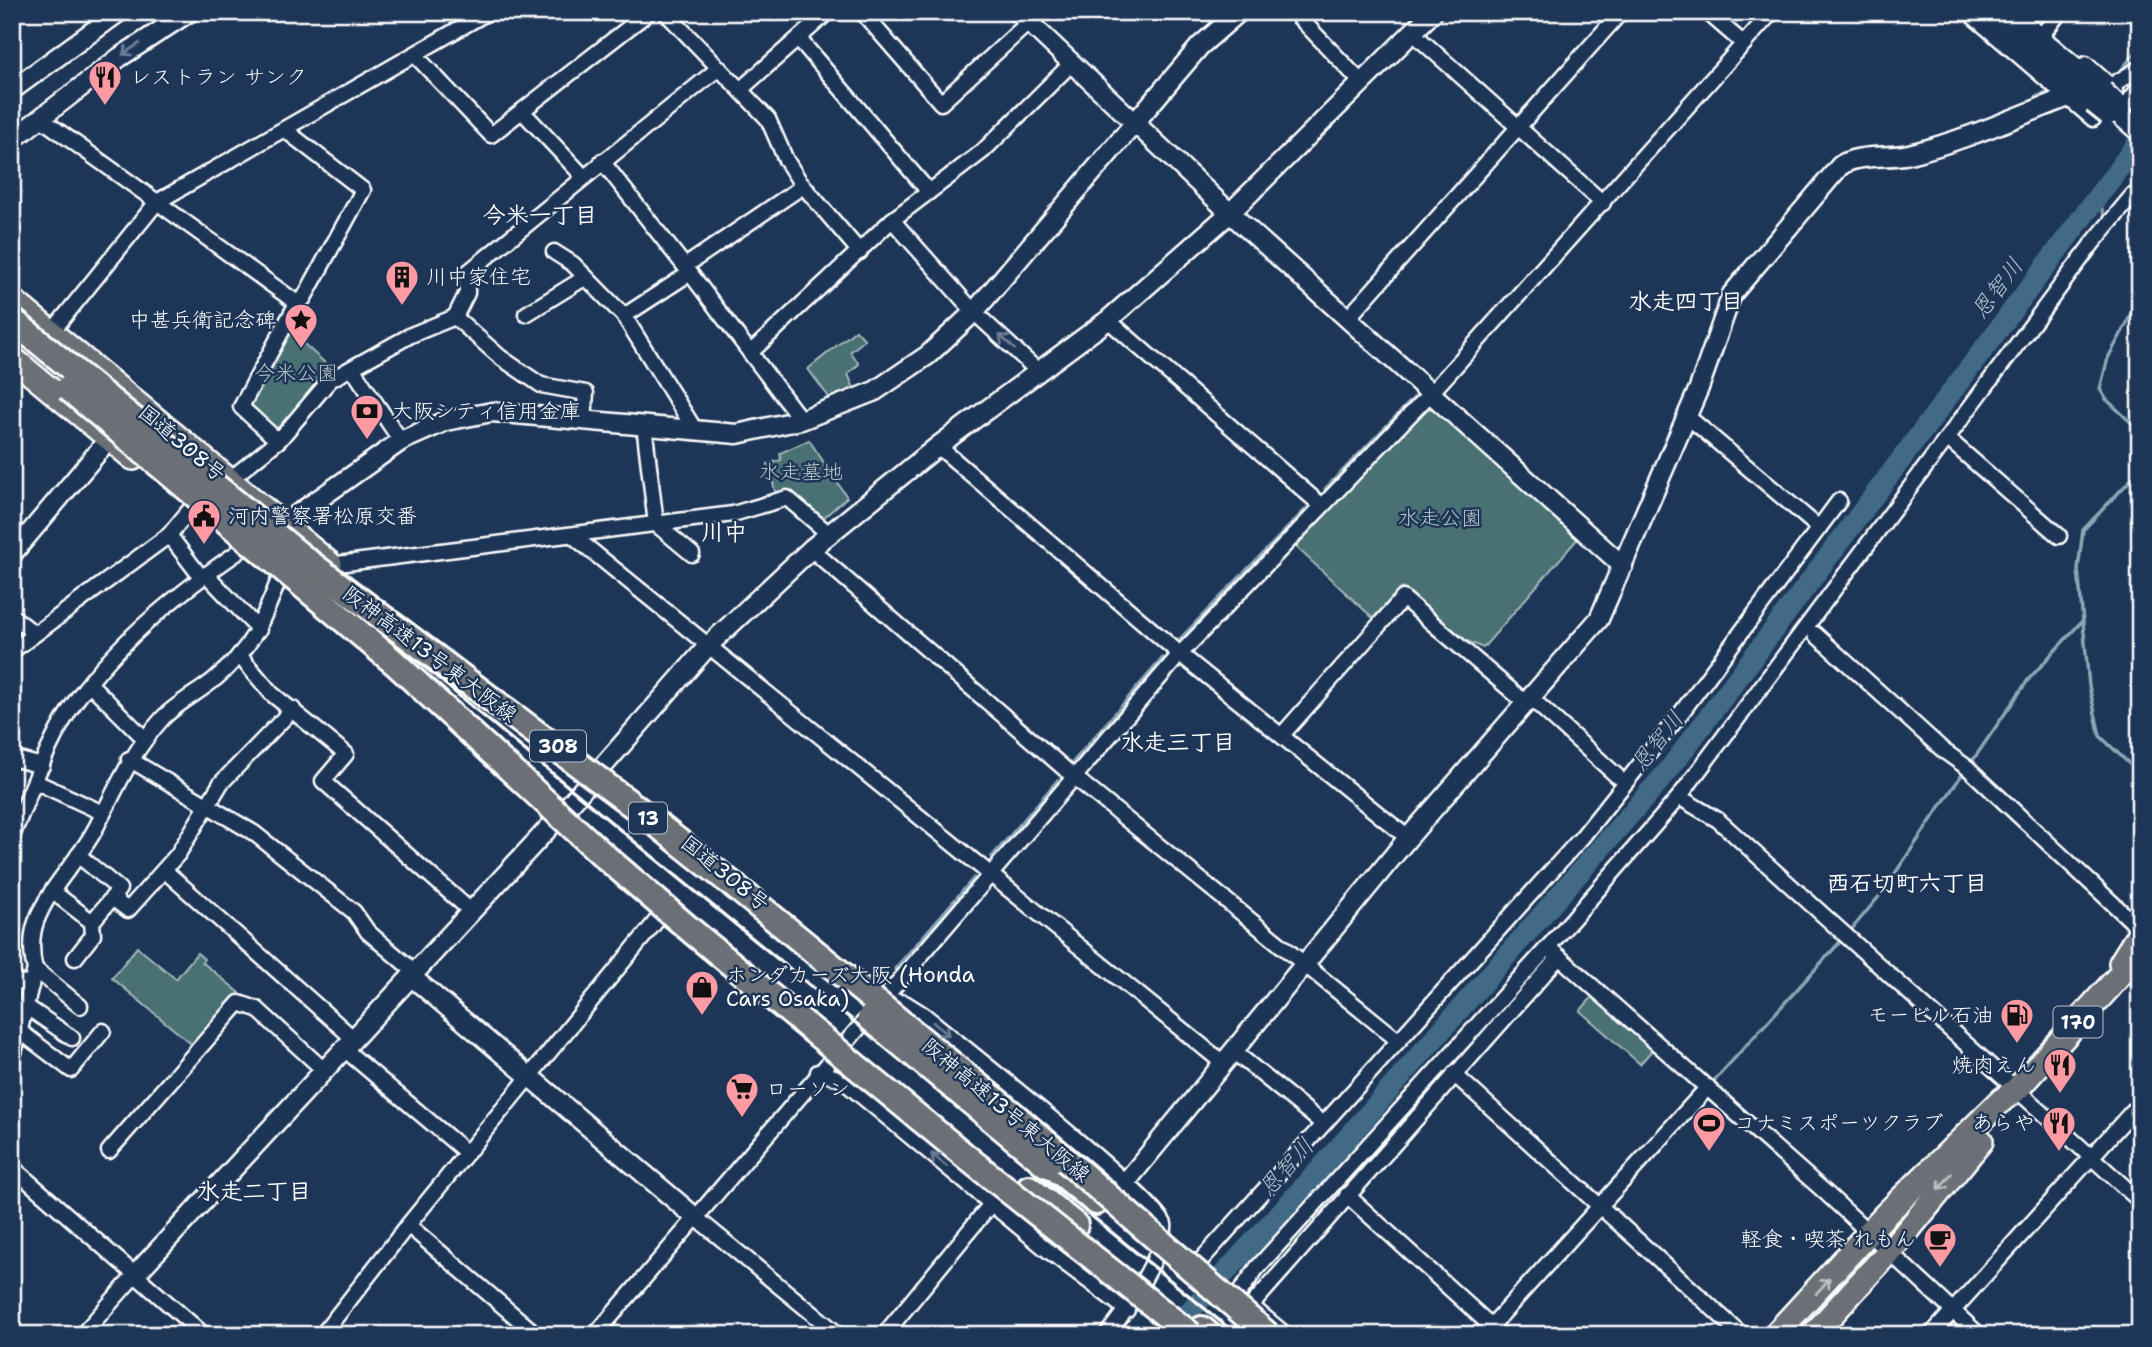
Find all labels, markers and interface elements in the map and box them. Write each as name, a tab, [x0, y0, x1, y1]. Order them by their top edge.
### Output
one-way arrow	[122, 43, 142, 57]
restaurant icon: レストラン サンク	[86, 58, 124, 107]
place label: レストラン サンク	[130, 63, 307, 91]
district label: 今米一丁目	[483, 200, 598, 230]
water label: 恩智川	[1964, 251, 2030, 325]
building icon: 川中家住宅	[383, 258, 421, 307]
place label: 川中家住宅	[426, 263, 531, 291]
district label: 水走四丁目	[1629, 286, 1744, 316]
place icon: 中甚兵衛記念碑	[282, 301, 320, 350]
place label: 中甚兵衛記念碑	[129, 306, 276, 334]
one-way arrow	[998, 333, 1015, 350]
park label: 今米公園	[254, 359, 338, 387]
bank icon: 大阪シティ信用金庫	[348, 392, 386, 441]
place label: 大阪シティ信用金庫	[392, 397, 581, 425]
street label: 国道308号	[132, 398, 232, 488]
park label: 水走墓地	[759, 458, 843, 486]
public building icon: 河内警察署松原交番	[185, 497, 223, 546]
place label: 河内警察署松原交番	[228, 502, 417, 530]
park label: 水走公園	[1398, 504, 1482, 532]
district label: 川中	[701, 517, 747, 547]
street label: 阪神高速13号東大阪線	[337, 579, 523, 729]
water label: 恩智川	[1624, 705, 1690, 777]
district label: 水走三丁目	[1121, 727, 1236, 757]
road number: 308	[530, 730, 586, 762]
road number: 13	[629, 803, 667, 834]
street label: 国道308号	[675, 829, 775, 917]
district label: 西石切町六丁目	[1827, 868, 1988, 898]
place label: ホンダカーズ大阪 (Honda Cars Osaka)	[726, 961, 975, 1013]
shop icon: ホンダカーズ大阪 (Honda Cars Osaka)	[683, 968, 721, 1017]
fuel station icon: モービル石油	[1998, 996, 2036, 1045]
place label: モービル石油	[1867, 1001, 1993, 1029]
road number: 170	[2054, 1006, 2102, 1038]
one-way arrow	[932, 1021, 950, 1037]
street label: 阪神高速13号東大阪線	[916, 1031, 1096, 1189]
restaurant icon: 焼肉えん	[2041, 1046, 2079, 1095]
place label: 焼肉えん	[1952, 1051, 2036, 1079]
supermarket icon: ローソン	[723, 1070, 761, 1119]
place label: ローソン	[766, 1075, 850, 1103]
sports icon: コナミスポーツクラブ	[1690, 1104, 1728, 1153]
restaurant icon: あらや	[2040, 1104, 2078, 1153]
place label: コナミスポーツクラブ	[1734, 1109, 1944, 1137]
place label: あらや	[1972, 1109, 2035, 1137]
water label: 恩智川	[1252, 1131, 1320, 1203]
one-way arrow	[930, 1152, 948, 1168]
one-way arrow	[1938, 1173, 1953, 1191]
district label: 水走二丁目	[197, 1176, 312, 1206]
cafe icon: 軽食・喫茶 れもん	[1921, 1220, 1959, 1269]
place label: 軽食・喫茶 れもん	[1741, 1225, 1916, 1253]
one-way arrow	[1814, 1278, 1831, 1295]

